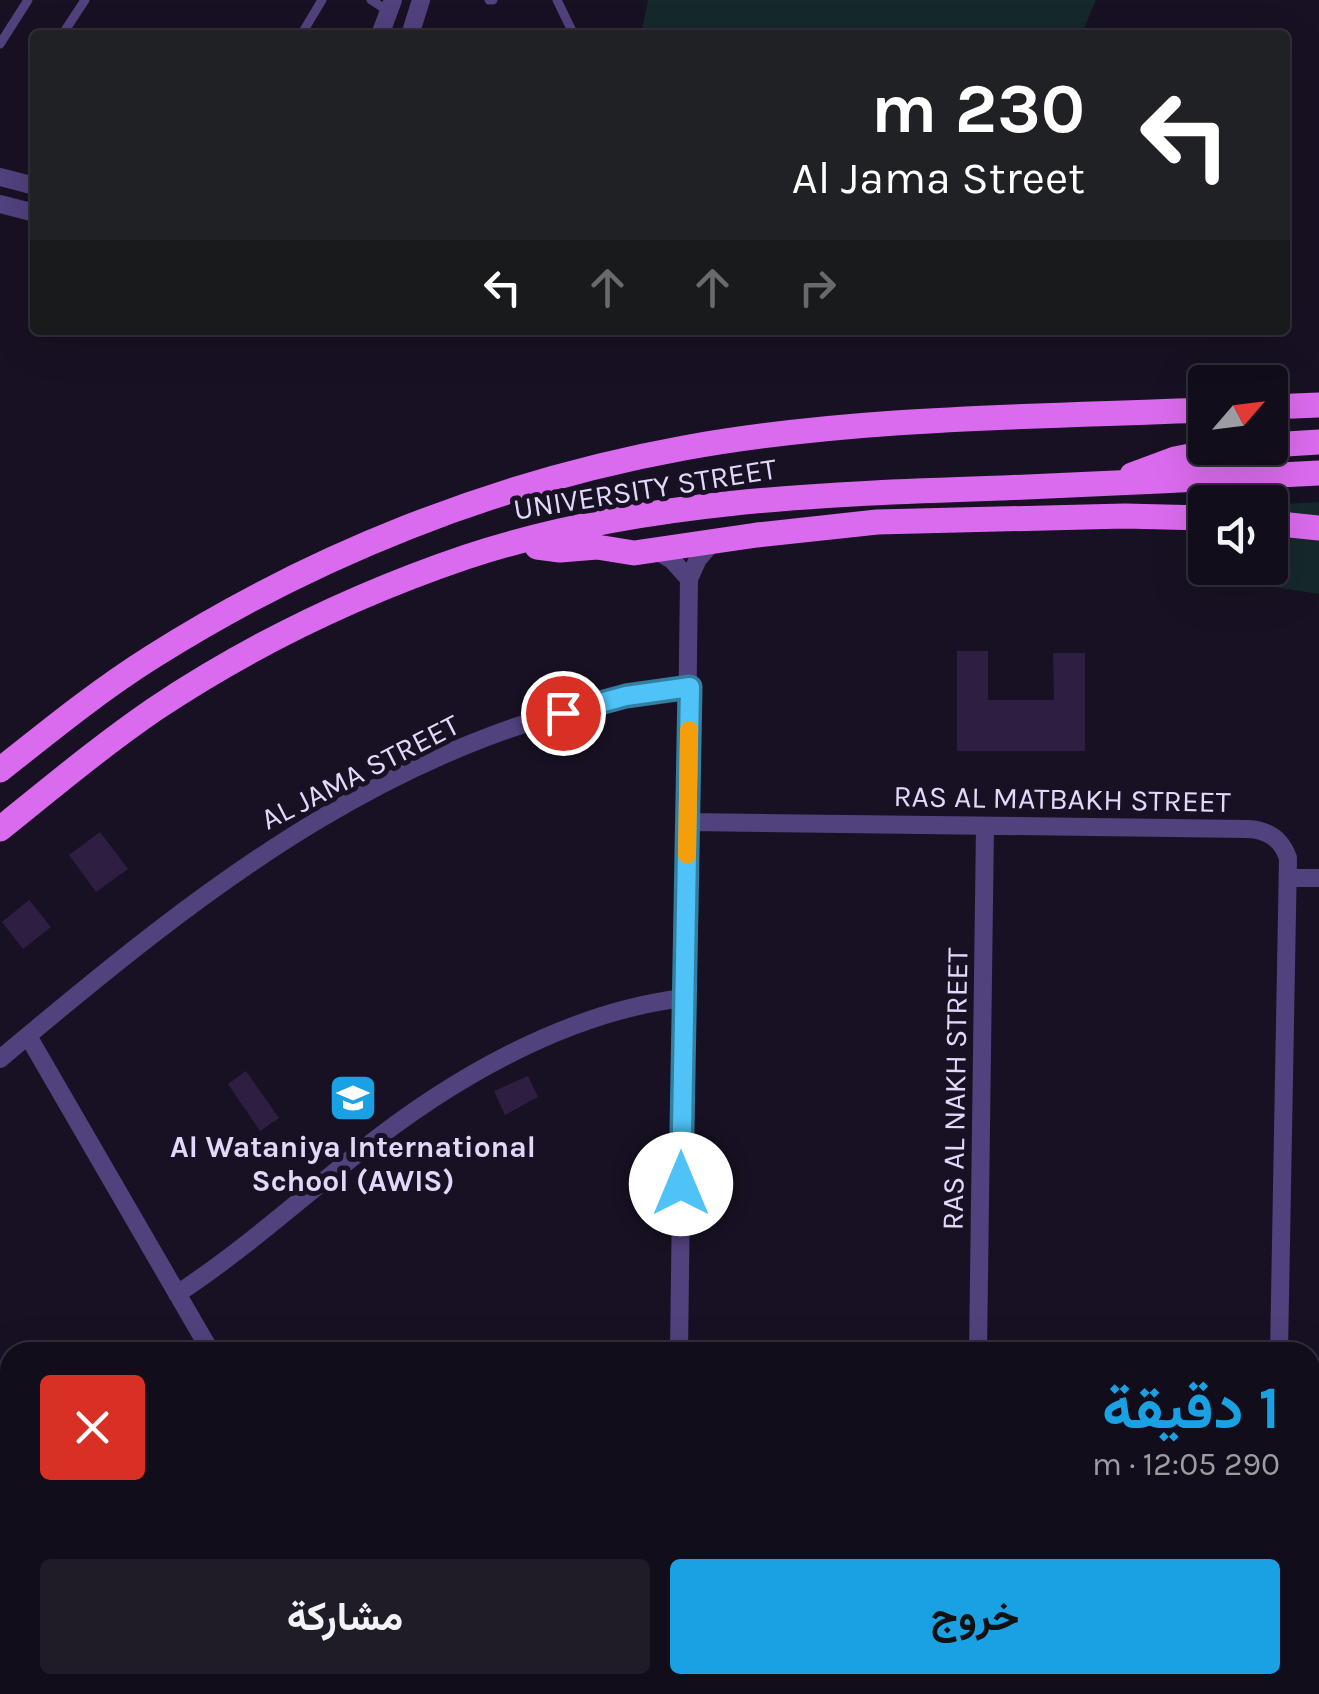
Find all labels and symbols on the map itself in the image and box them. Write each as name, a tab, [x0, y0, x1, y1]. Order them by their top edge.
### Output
north arrow	[1188, 365, 1288, 465]
street label: UNIVERSITY STREET	[511, 450, 779, 528]
pin	[521, 671, 606, 756]
street label: AL JAMA STREET	[255, 707, 465, 837]
street label: RAS AL MATBAKH STREET	[893, 778, 1231, 820]
street label: RAS AL NAKH STREET	[935, 947, 975, 1231]
school or university icon: Al Wataniya International School (AWIS)	[327, 1072, 379, 1124]
place label: Al Wataniya International School (AWIS)	[170, 1129, 536, 1199]
position arrow	[629, 1132, 733, 1236]

